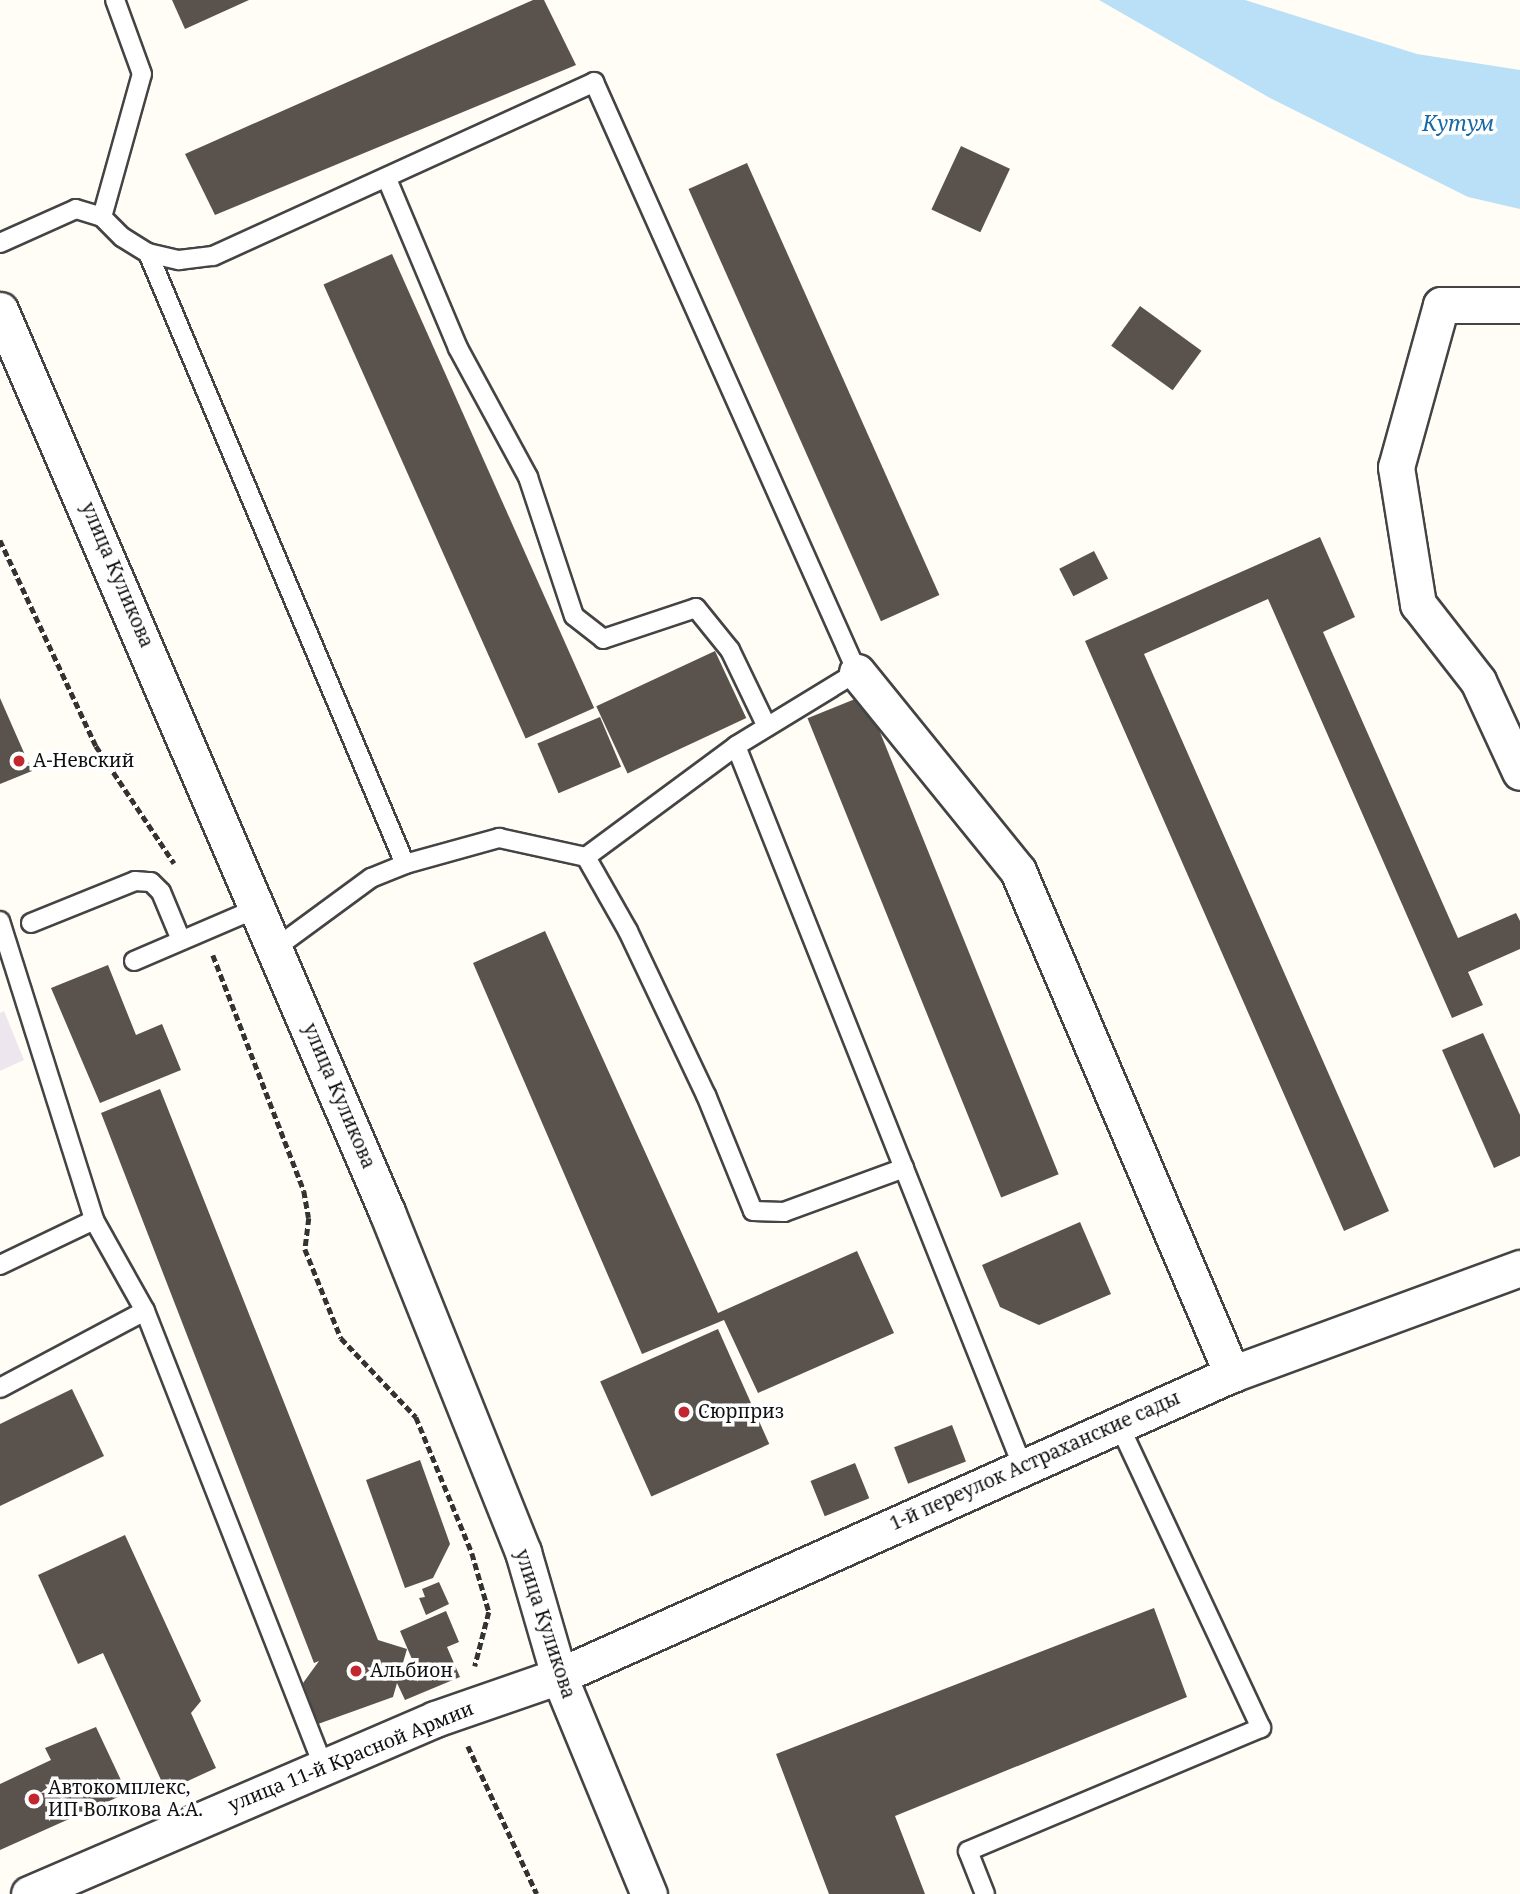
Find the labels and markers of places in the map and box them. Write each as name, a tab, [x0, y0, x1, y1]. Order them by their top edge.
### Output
place label: А-Невский	[33, 750, 134, 772]
marker: А-Невский	[11, 753, 27, 769]
place label: Сюрприз	[698, 1401, 784, 1423]
marker: Сюрприз	[676, 1404, 692, 1420]
place label: Альбион	[370, 1660, 453, 1682]
marker: Альбион	[348, 1663, 364, 1679]
place label: Автокомплекс, ИП Волкова А.А.	[48, 1777, 203, 1821]
marker: Автокомплекс, ИП Волкова А.А.	[26, 1791, 42, 1807]

